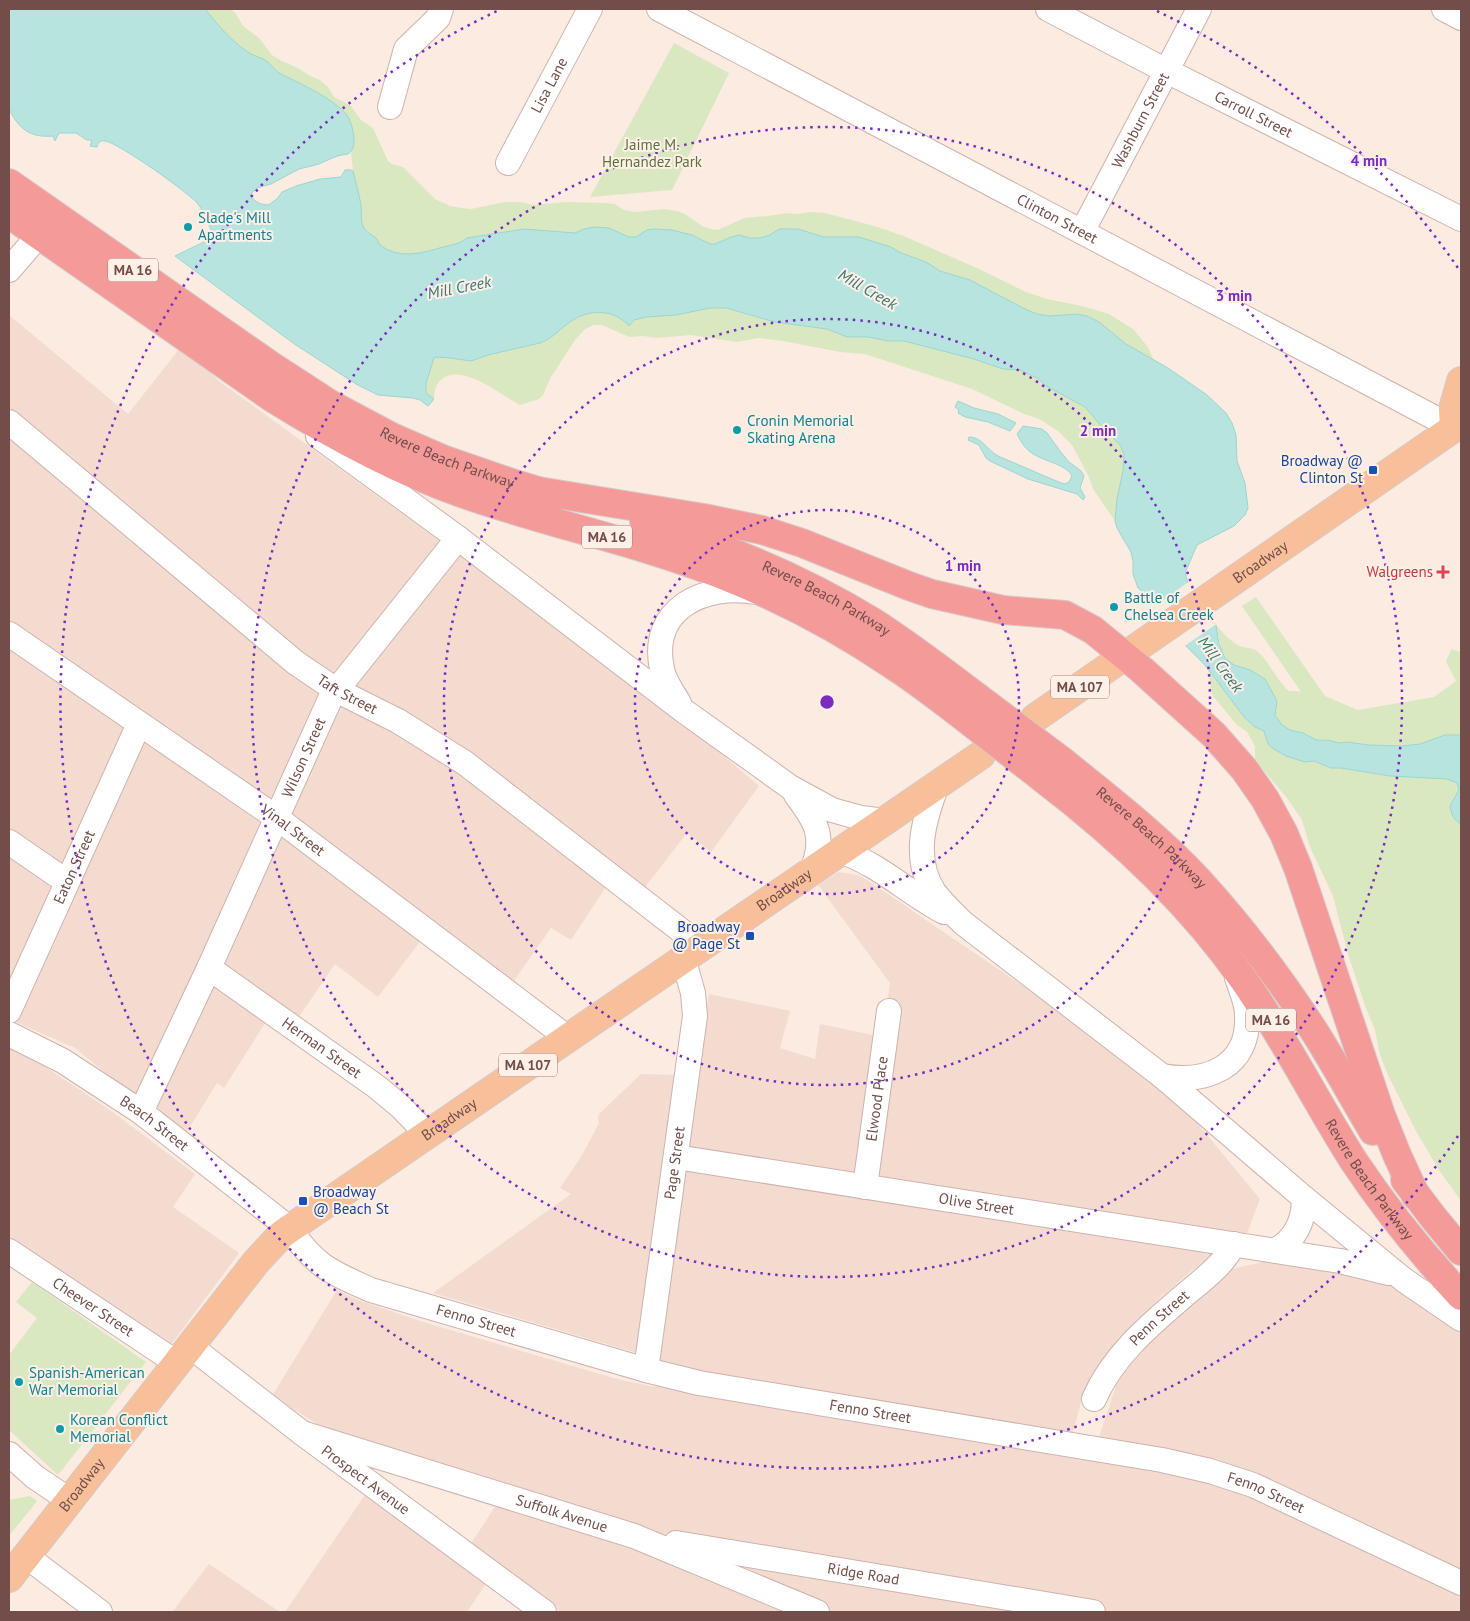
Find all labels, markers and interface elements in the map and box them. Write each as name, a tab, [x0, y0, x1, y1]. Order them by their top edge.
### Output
street label: Lisa Lane	[526, 54, 571, 116]
street label: Washburn Street	[1107, 69, 1173, 171]
street label: Carroll Street	[1211, 86, 1296, 142]
park label: Jaime M. Hernandez Park	[602, 135, 703, 171]
text: 4 min	[1351, 151, 1387, 170]
street label: Clinton Street	[1014, 189, 1101, 247]
place label: Slade's Mill Apartments	[198, 208, 272, 244]
marker: Slade's Mill Apartments	[182, 221, 194, 233]
road number: MA 16	[108, 258, 158, 282]
water label: Mill Creek	[835, 264, 902, 314]
water label: Mill Creek	[425, 271, 493, 303]
text: 3 min	[1216, 286, 1252, 305]
place label: Cronin Memorial Skating Arena	[747, 411, 854, 447]
text: 2 min	[1080, 421, 1116, 440]
street label: Revere Beach Parkway	[377, 422, 517, 492]
marker: Cronin Memorial Skating Arena	[731, 424, 743, 436]
place label: Broadway @ Clinton St	[1281, 451, 1363, 487]
marker: Broadway @ Clinton St	[1367, 464, 1379, 476]
road number: MA 16	[582, 526, 632, 548]
street label: Broadway	[1229, 536, 1291, 587]
street label: Revere Beach Parkway	[759, 556, 894, 640]
text: 1 min	[945, 556, 981, 575]
place label: Walgreens	[1367, 562, 1433, 581]
marker: Walgreens	[1437, 566, 1449, 578]
place label: Battle of Chelsea Creek	[1124, 588, 1215, 624]
marker: Battle of Chelsea Creek	[1108, 601, 1120, 613]
water label: Mill Creek	[1194, 632, 1249, 697]
street label: Taft Street	[313, 670, 381, 718]
road number: MA 107	[1051, 676, 1109, 699]
centre of rings	[818, 693, 836, 711]
street label: Wilson Street	[277, 714, 330, 800]
street label: Revere Beach Parkway	[1093, 782, 1211, 892]
street label: Vinal Street	[257, 799, 329, 860]
street label: Eaton Street	[49, 827, 99, 907]
street label: Broadway	[753, 864, 815, 915]
place label: Broadway @ Page St	[672, 917, 740, 953]
marker: Broadway @ Page St	[744, 930, 756, 942]
road number: MA 16	[1246, 1008, 1296, 1032]
street label: Herman Street	[278, 1013, 365, 1082]
road number: MA 107	[499, 1054, 557, 1076]
street label: Elwood Place	[861, 1055, 892, 1143]
street label: Beach Street	[117, 1091, 193, 1155]
street label: Broadway	[418, 1093, 480, 1145]
street label: Revere Beach Parkway	[1321, 1115, 1418, 1244]
street label: Page Street	[660, 1125, 689, 1201]
place label: Broadway @ Beach St	[313, 1182, 389, 1218]
street label: Olive Street	[938, 1188, 1015, 1219]
marker: Broadway @ Beach St	[297, 1195, 309, 1207]
street label: Cheever Street	[49, 1273, 138, 1341]
street label: Penn Street	[1125, 1286, 1193, 1349]
street label: Fenno Street	[434, 1300, 518, 1341]
place label: Spanish-American War Memorial	[29, 1363, 145, 1399]
marker: Spanish-American War Memorial	[13, 1376, 25, 1388]
street label: Fenno Street	[828, 1395, 912, 1427]
place label: Korean Conflict Memorial	[70, 1410, 168, 1446]
marker: Korean Conflict Memorial	[54, 1423, 66, 1435]
street label: Prospect Avenue	[318, 1441, 414, 1519]
street label: Broadway	[54, 1454, 108, 1515]
street label: Fenno Street	[1225, 1467, 1308, 1517]
street label: Suffolk Avenue	[514, 1490, 610, 1536]
street label: Ridge Road	[826, 1558, 901, 1589]

